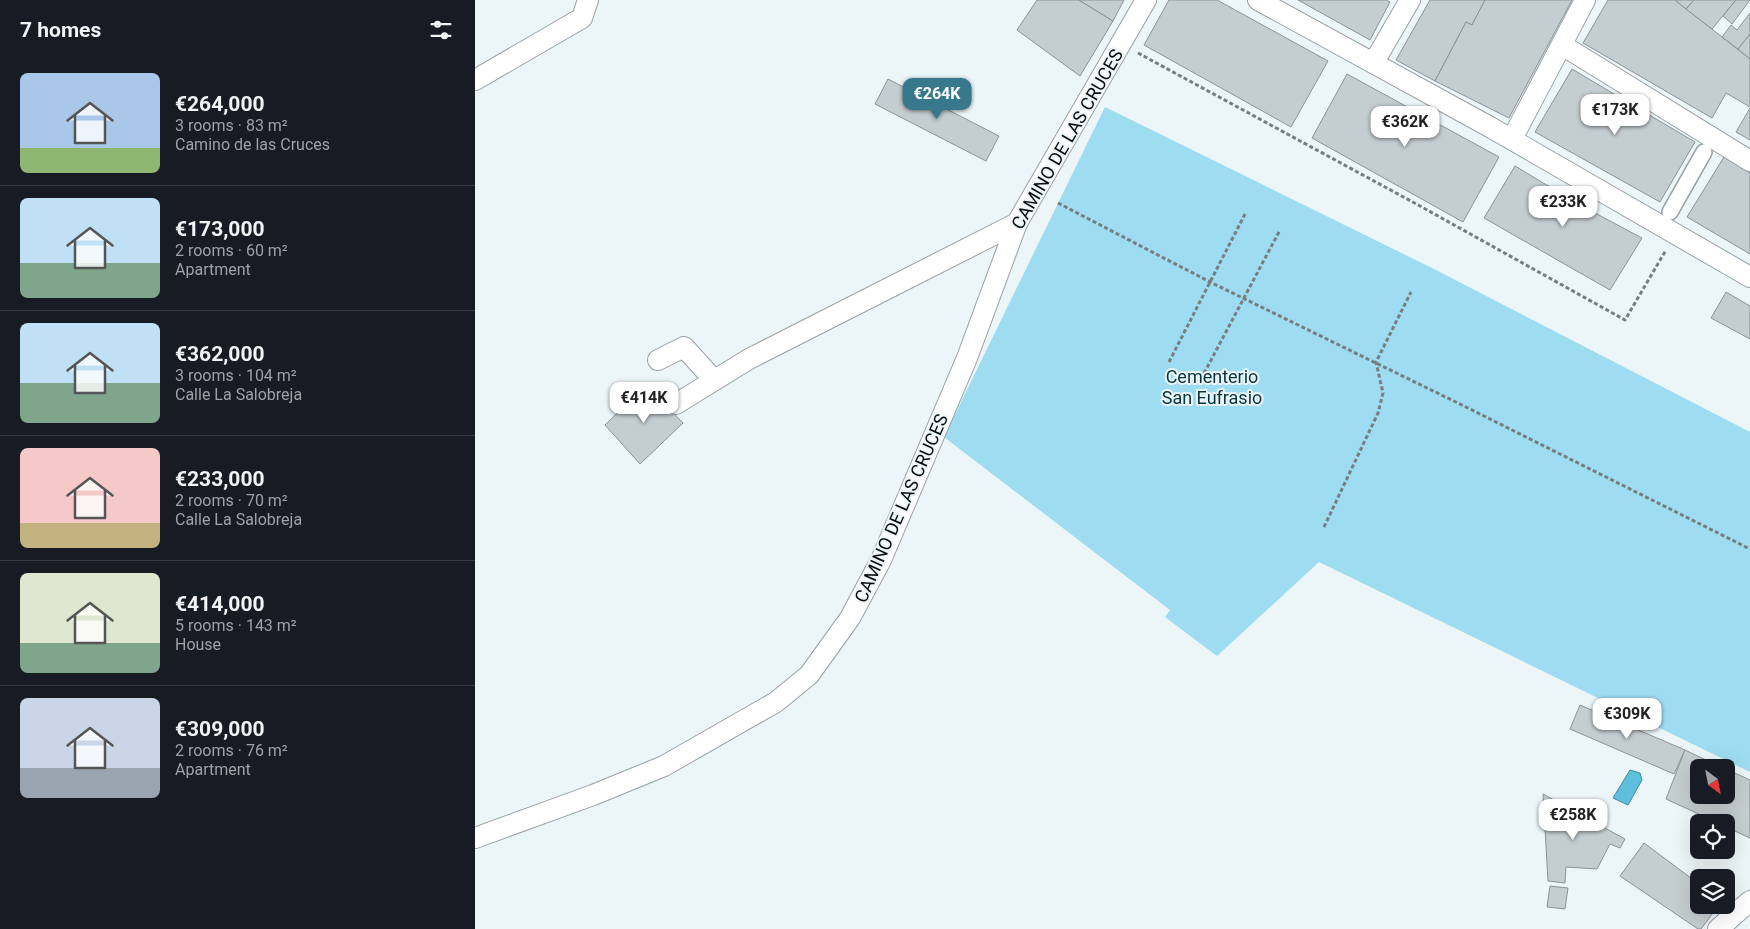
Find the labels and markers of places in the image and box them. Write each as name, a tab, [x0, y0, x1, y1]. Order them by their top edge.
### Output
pin: €264K	[902, 78, 972, 120]
pin: €173K	[1580, 94, 1650, 136]
pin: €362K	[1370, 106, 1440, 148]
pin: €233K	[1528, 186, 1598, 228]
pin: €414K	[609, 382, 679, 424]
pin: €309K	[1592, 698, 1662, 740]
pin: €258K	[1538, 798, 1608, 841]

